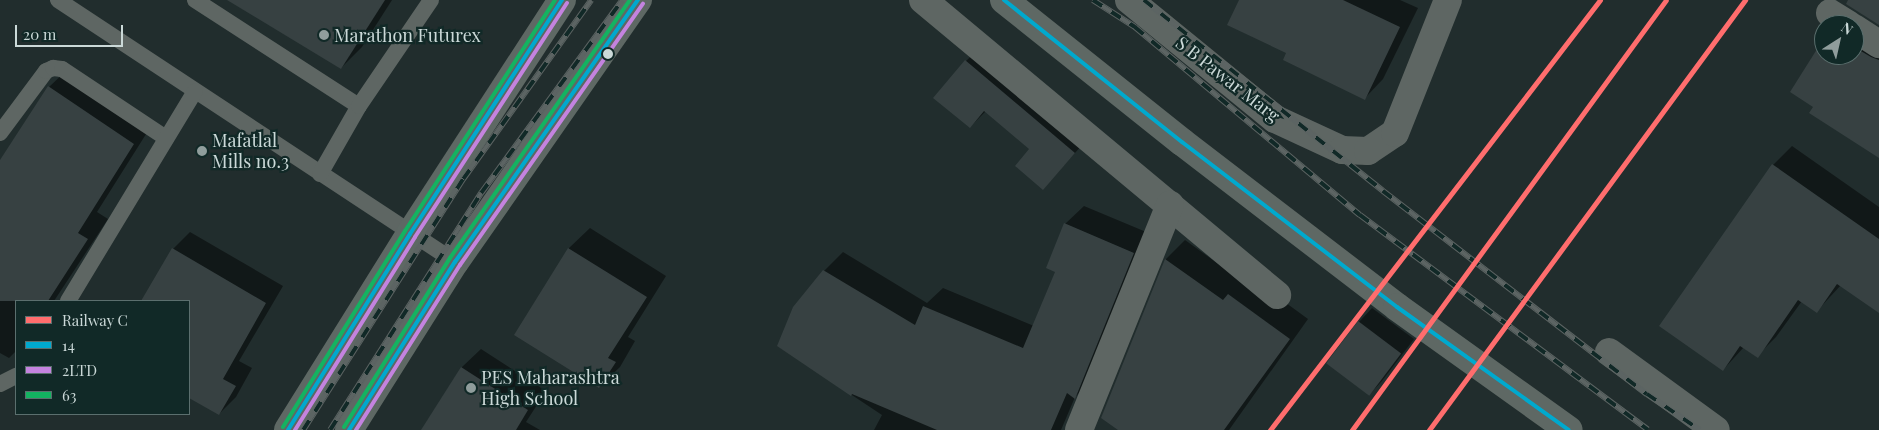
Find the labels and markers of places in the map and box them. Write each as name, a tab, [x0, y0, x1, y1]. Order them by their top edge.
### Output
place label: Marathon Futurex	[334, 24, 481, 46]
marker: Marathon Futurex	[318, 29, 330, 41]
unlabelled marker	[603, 49, 613, 59]
place label: Mafatlal Mills no.3	[212, 130, 289, 172]
marker: Mafatlal Mills no.3	[196, 145, 208, 157]
place label: PES Maharashtra High School	[481, 367, 620, 409]
marker: PES Maharashtra High School	[465, 382, 477, 394]

